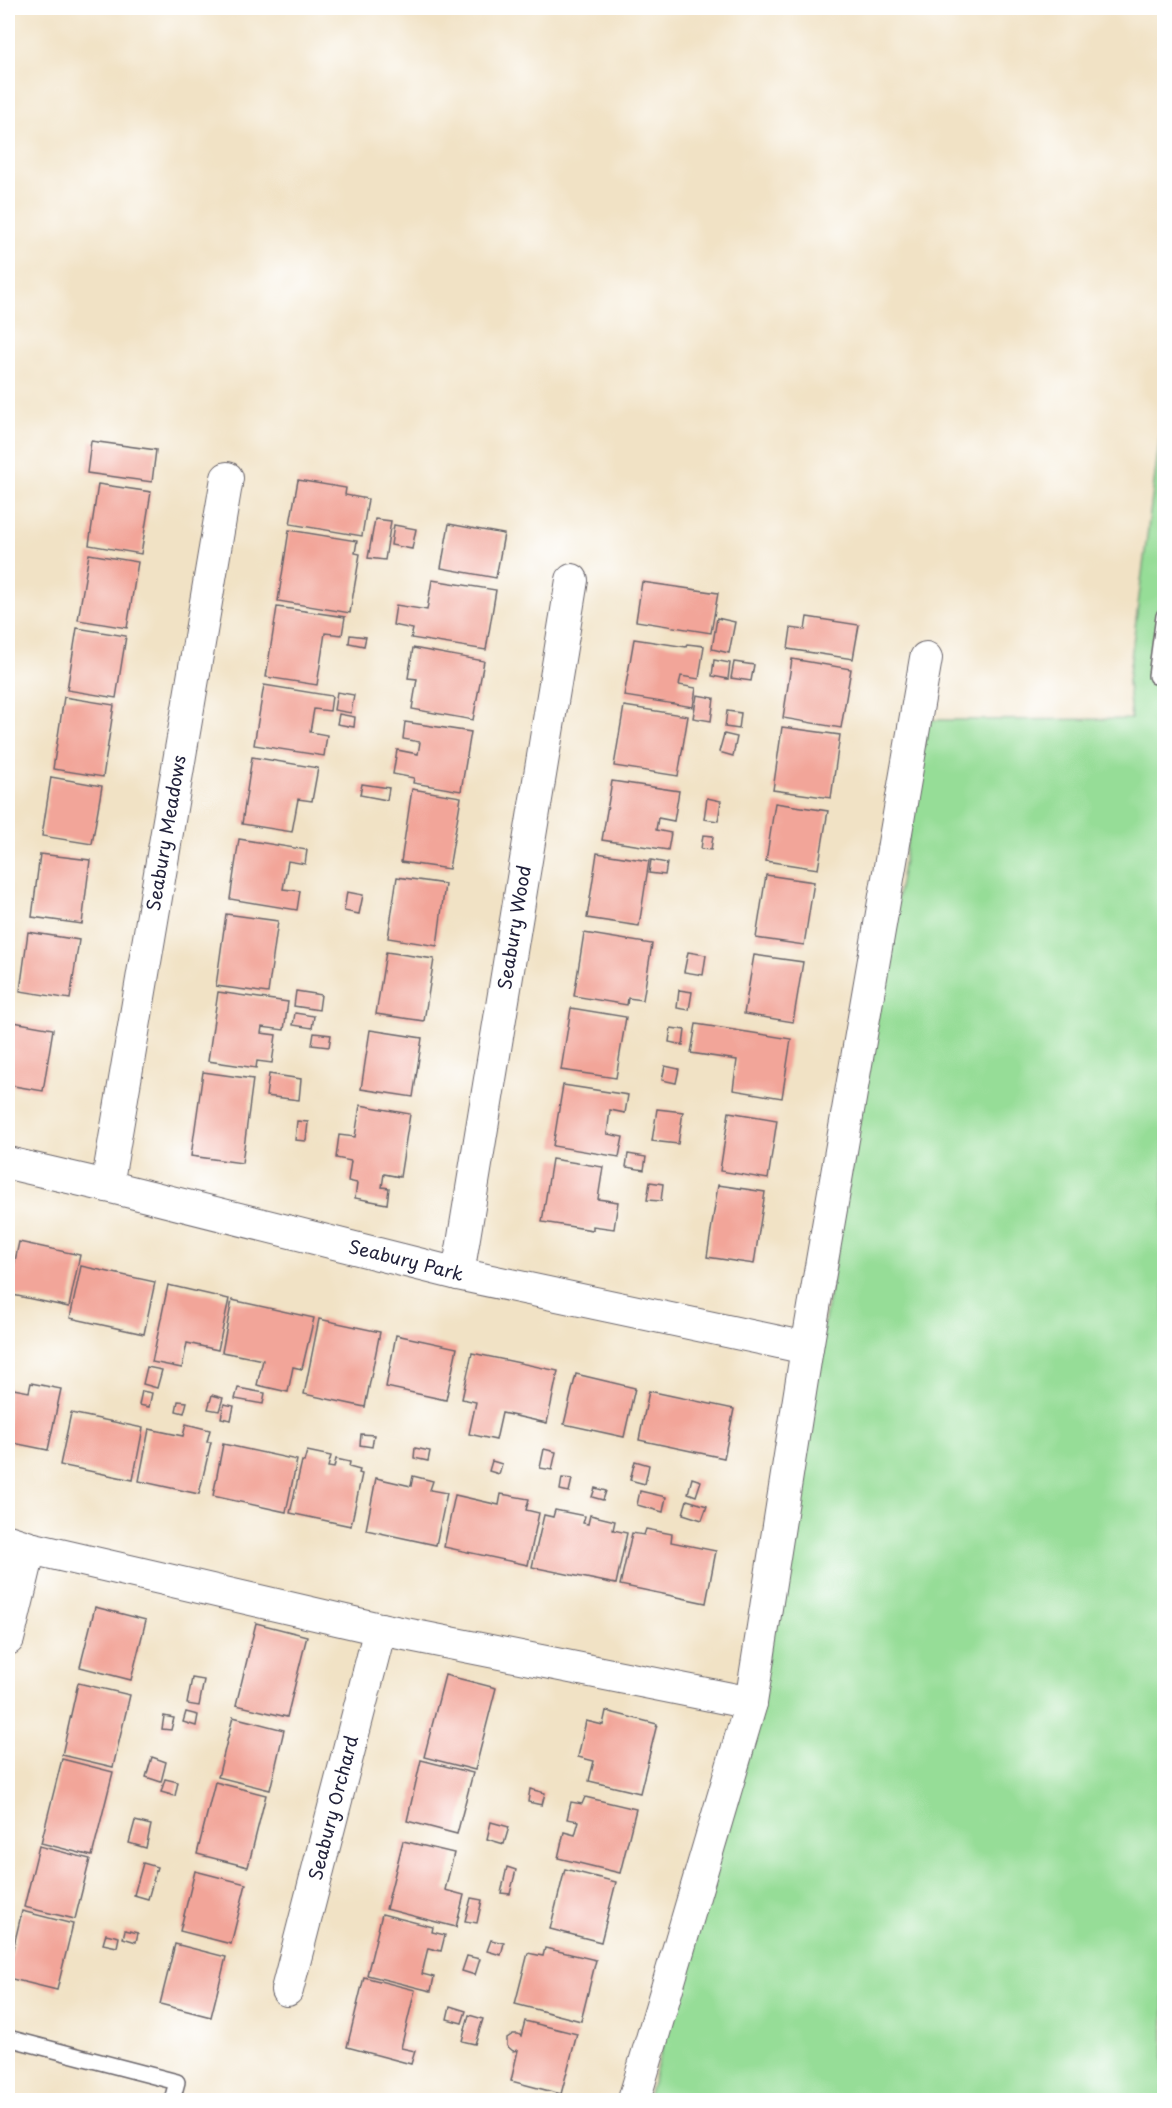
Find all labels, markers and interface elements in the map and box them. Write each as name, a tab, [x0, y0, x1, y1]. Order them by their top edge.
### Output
street label: Seabury Meadows	[139, 753, 192, 913]
street label: Seabury Wood	[490, 863, 537, 991]
street label: Seabury Park	[346, 1232, 467, 1287]
street label: Seabury Orchard	[301, 1732, 364, 1883]

